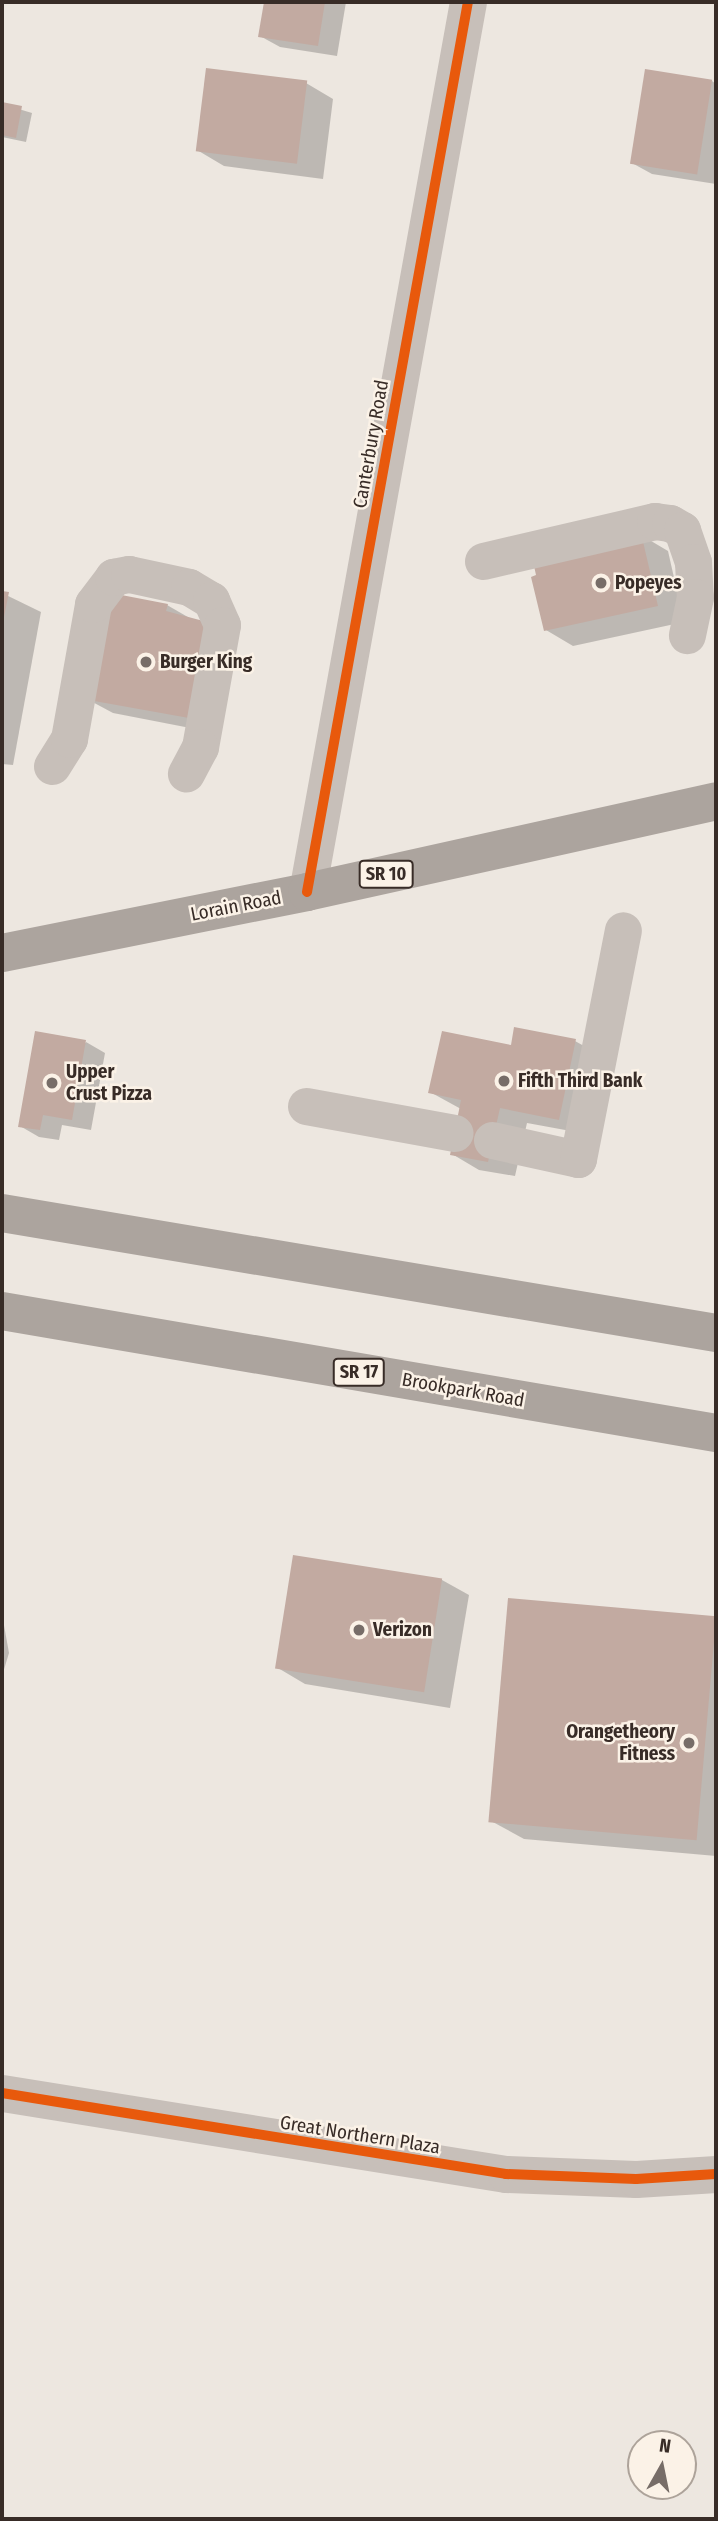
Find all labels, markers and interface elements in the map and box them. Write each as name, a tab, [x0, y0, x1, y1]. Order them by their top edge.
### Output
street label: Canterbury Road	[349, 378, 393, 510]
place label: Popeyes	[615, 572, 682, 594]
marker: Popeyes	[593, 575, 609, 591]
place label: Burger King	[160, 651, 252, 673]
marker: Burger King	[138, 654, 154, 670]
road number: SR 10	[358, 860, 414, 888]
street label: Lorain Road	[189, 886, 283, 926]
place label: Upper Crust Pizza	[66, 1061, 152, 1105]
place label: Fifth Third Bank	[518, 1070, 642, 1092]
marker: Fifth Third Bank	[496, 1073, 512, 1089]
marker: Upper Crust Pizza	[44, 1075, 60, 1091]
road number: SR 17	[333, 1358, 385, 1386]
street label: Brookpark Road	[400, 1368, 526, 1412]
place label: Verizon	[373, 1619, 432, 1641]
marker: Verizon	[351, 1622, 367, 1638]
place label: Orangetheory Fitness	[566, 1721, 675, 1765]
marker: Orangetheory Fitness	[681, 1735, 697, 1751]
street label: Great Northern Plaza	[278, 2111, 442, 2159]
north arrow	[627, 2430, 697, 2500]
text: N	[658, 2433, 672, 2458]

